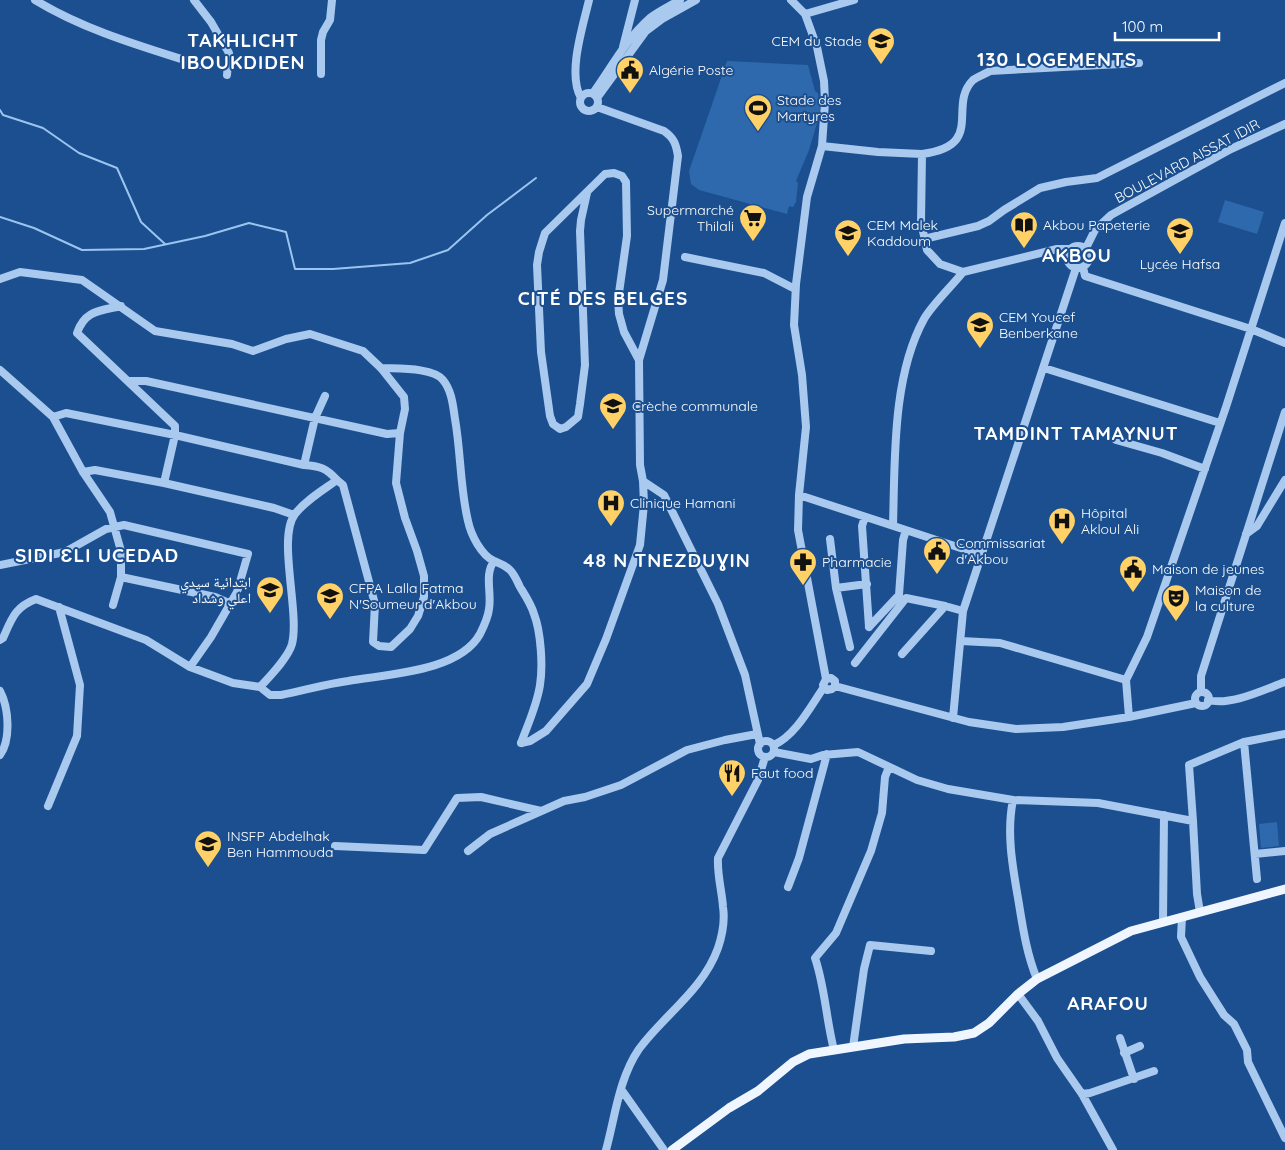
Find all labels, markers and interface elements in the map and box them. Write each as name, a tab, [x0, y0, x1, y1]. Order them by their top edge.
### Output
scale bar	[1115, 10, 1219, 42]
text: 100 m	[1122, 17, 1163, 36]
school or university icon: CEM du Stade	[866, 26, 896, 65]
district label: TAKHLICHT IBOUKDIDEN	[180, 28, 306, 74]
place label: CEM du Stade	[772, 32, 862, 50]
district label: 130 LOGEMENTS	[977, 47, 1137, 71]
public building icon: Algérie Poste	[615, 55, 645, 94]
place label: Algérie Poste	[649, 61, 734, 79]
place label: Stade des Martyres	[777, 91, 841, 125]
sports icon: Stade des Martyres	[743, 93, 773, 132]
street label: BOULEVARD AISSAT IDIR	[1111, 115, 1263, 207]
place label: Supermarché Thilali	[647, 201, 734, 235]
supermarket icon: Supermarché Thilali	[738, 203, 768, 242]
library icon: Akbou Papeterie	[1009, 210, 1039, 249]
place label: CEM Malek Kaddoum	[867, 216, 938, 250]
place label: Akbou Papeterie	[1043, 216, 1150, 234]
school or university icon: Lycée Hafsa	[1165, 216, 1195, 255]
school or university icon: CEM Malek Kaddoum	[833, 218, 863, 257]
district label: AKBOU	[1042, 243, 1112, 267]
place label: Lycée Hafsa	[1140, 255, 1220, 273]
district label: CITÉ DES BELGES	[518, 286, 688, 310]
place label: CEM Youcef Benberkane	[999, 308, 1078, 342]
school or university icon: CEM Youcef Benberkane	[965, 310, 995, 349]
school or university icon: Crèche communale	[598, 391, 628, 430]
place label: Crèche communale	[632, 397, 758, 415]
district label: TAMDINT TAMAYNUT	[973, 421, 1179, 445]
hospital icon: Clinique Hamani	[596, 488, 626, 527]
place label: Clinique Hamani	[630, 494, 736, 512]
place label: Hôpital Akloul Ali	[1081, 504, 1139, 538]
hospital icon: Hôpital Akloul Ali	[1047, 506, 1077, 545]
place label: Commissariat d'Akbou	[956, 534, 1046, 568]
public building icon: Commissariat d'Akbou	[922, 536, 952, 575]
district label: SIDI ƐLI UCEDAD	[15, 543, 179, 567]
pharmacy icon: Pharmacie	[788, 547, 818, 586]
district label: 48 N TNEZDUƔIN	[583, 548, 751, 572]
place label: Pharmacie	[822, 553, 892, 571]
public building icon: Maison de jeunes	[1118, 554, 1148, 593]
place label: Maison de jeunes	[1152, 560, 1264, 578]
place label: ابتدائية سيدي اعلي وشداد	[180, 573, 251, 610]
school or university icon: ابتدائية سيدي اعلي وشداد	[255, 575, 285, 614]
place label: CFPA Lalla Fatma N'Soumeur d'Akbou	[349, 579, 477, 613]
school or university icon: CFPA Lalla Fatma N'Soumeur d'Akbou	[315, 581, 345, 620]
place label: Maison de la culture	[1195, 581, 1261, 615]
theatre icon: Maison de la culture	[1161, 583, 1191, 622]
restaurant icon: Faut food	[717, 758, 747, 797]
place label: Faut food	[751, 764, 813, 782]
place label: INSFP Abdelhak Ben Hammouda	[227, 827, 333, 861]
school or university icon: INSFP Abdelhak Ben Hammouda	[193, 829, 223, 868]
district label: ARAFOU	[1067, 991, 1149, 1015]

